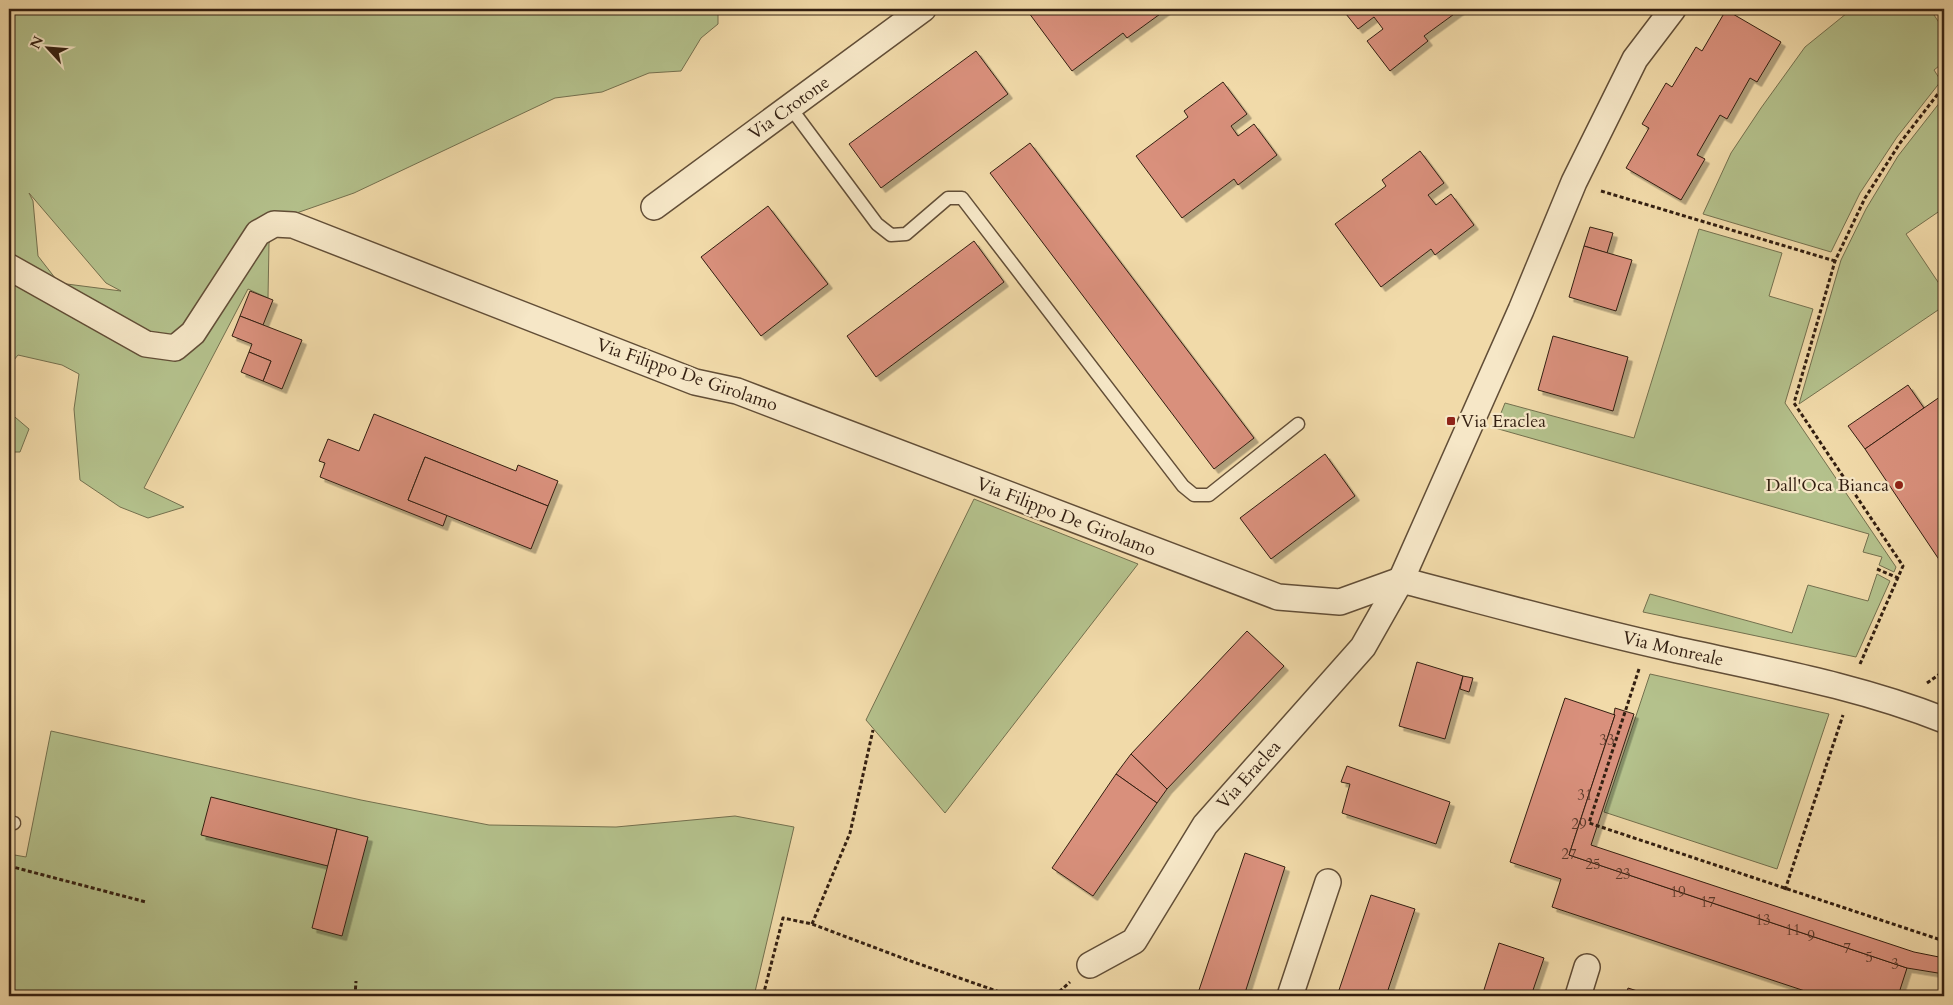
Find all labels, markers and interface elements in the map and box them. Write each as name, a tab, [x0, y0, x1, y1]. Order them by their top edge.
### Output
north arrow	[22, 22, 72, 72]
text: N	[26, 33, 48, 52]
street label: Via Crotone	[743, 70, 835, 146]
street label: Via Filippo De Girolamo	[593, 332, 781, 418]
place label: Via Eraclea	[1461, 409, 1546, 434]
marker: Via Eraclea	[1445, 415, 1457, 427]
street label: Via Filippo De Girolamo	[973, 471, 1159, 563]
place label: Dall'Oca Bianca	[1766, 473, 1889, 498]
marker: Dall'Oca Bianca	[1893, 479, 1905, 491]
street label: Via Monreale	[1620, 625, 1726, 673]
house number: 33	[1599, 730, 1615, 750]
street label: Via Eraclea	[1211, 735, 1287, 815]
house number: 31	[1577, 785, 1593, 805]
house number: 29	[1571, 814, 1587, 834]
house number: 27	[1561, 844, 1577, 864]
house number: 25	[1585, 854, 1601, 874]
house number: 23	[1615, 864, 1631, 884]
house number: 19	[1670, 882, 1686, 902]
house number: 17	[1700, 892, 1716, 912]
house number: 13	[1755, 910, 1771, 930]
house number: 11	[1785, 920, 1801, 940]
house number: 9	[1807, 926, 1815, 946]
house number: 7	[1843, 938, 1851, 958]
house number: 5	[1865, 947, 1873, 967]
house number: 3	[1891, 954, 1899, 974]

